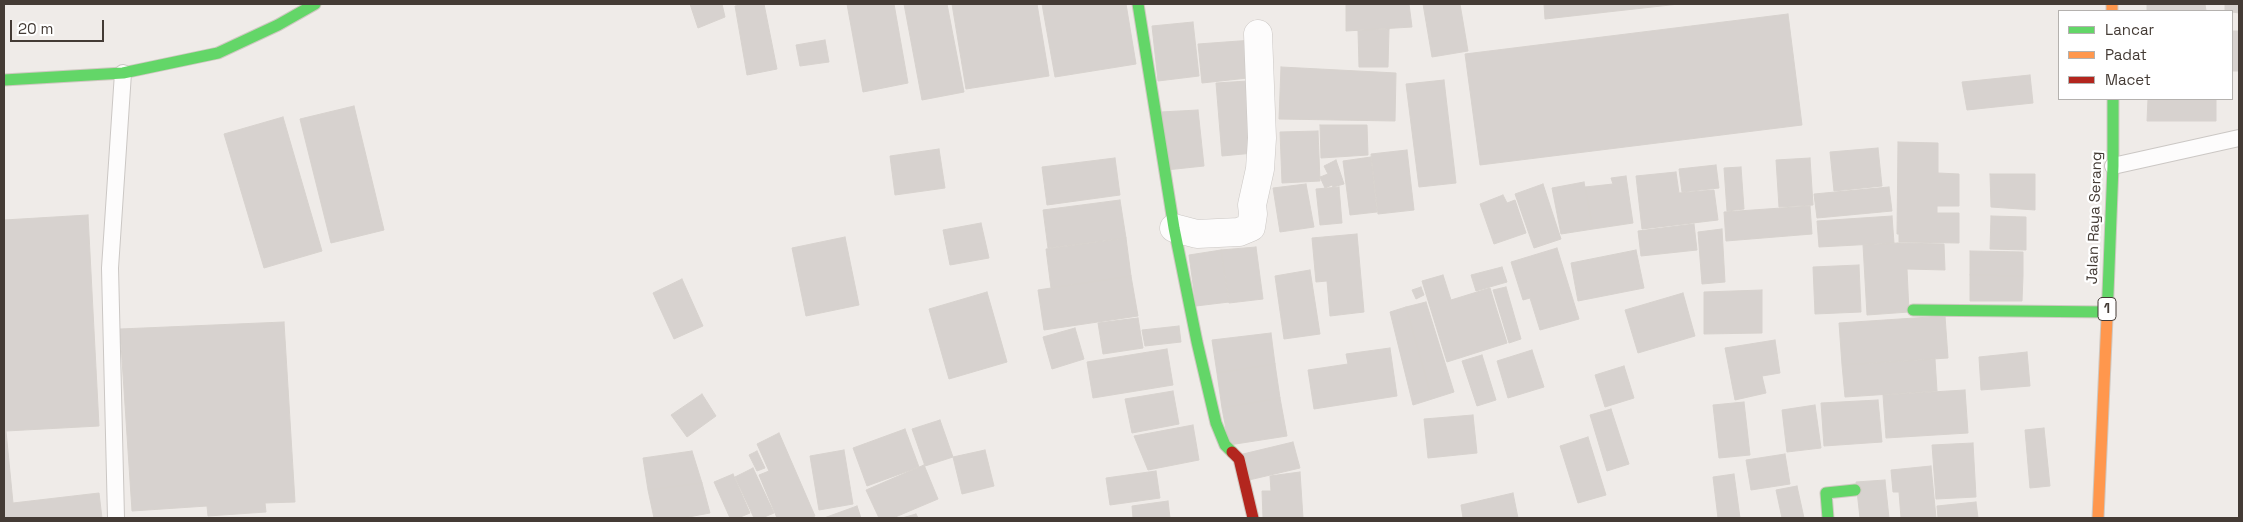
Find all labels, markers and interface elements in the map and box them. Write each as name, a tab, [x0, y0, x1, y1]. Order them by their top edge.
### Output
scale bar	[12, 10, 106, 42]
legend	[2058, 10, 2233, 100]
text: 20 m	[18, 19, 53, 38]
text: Lancar	[2105, 20, 2154, 39]
text: Padat	[2105, 45, 2147, 64]
text: Macet	[2105, 70, 2151, 89]
street label: Jalan Raya Serang	[2084, 151, 2106, 285]
road number: 1	[2098, 298, 2116, 320]

